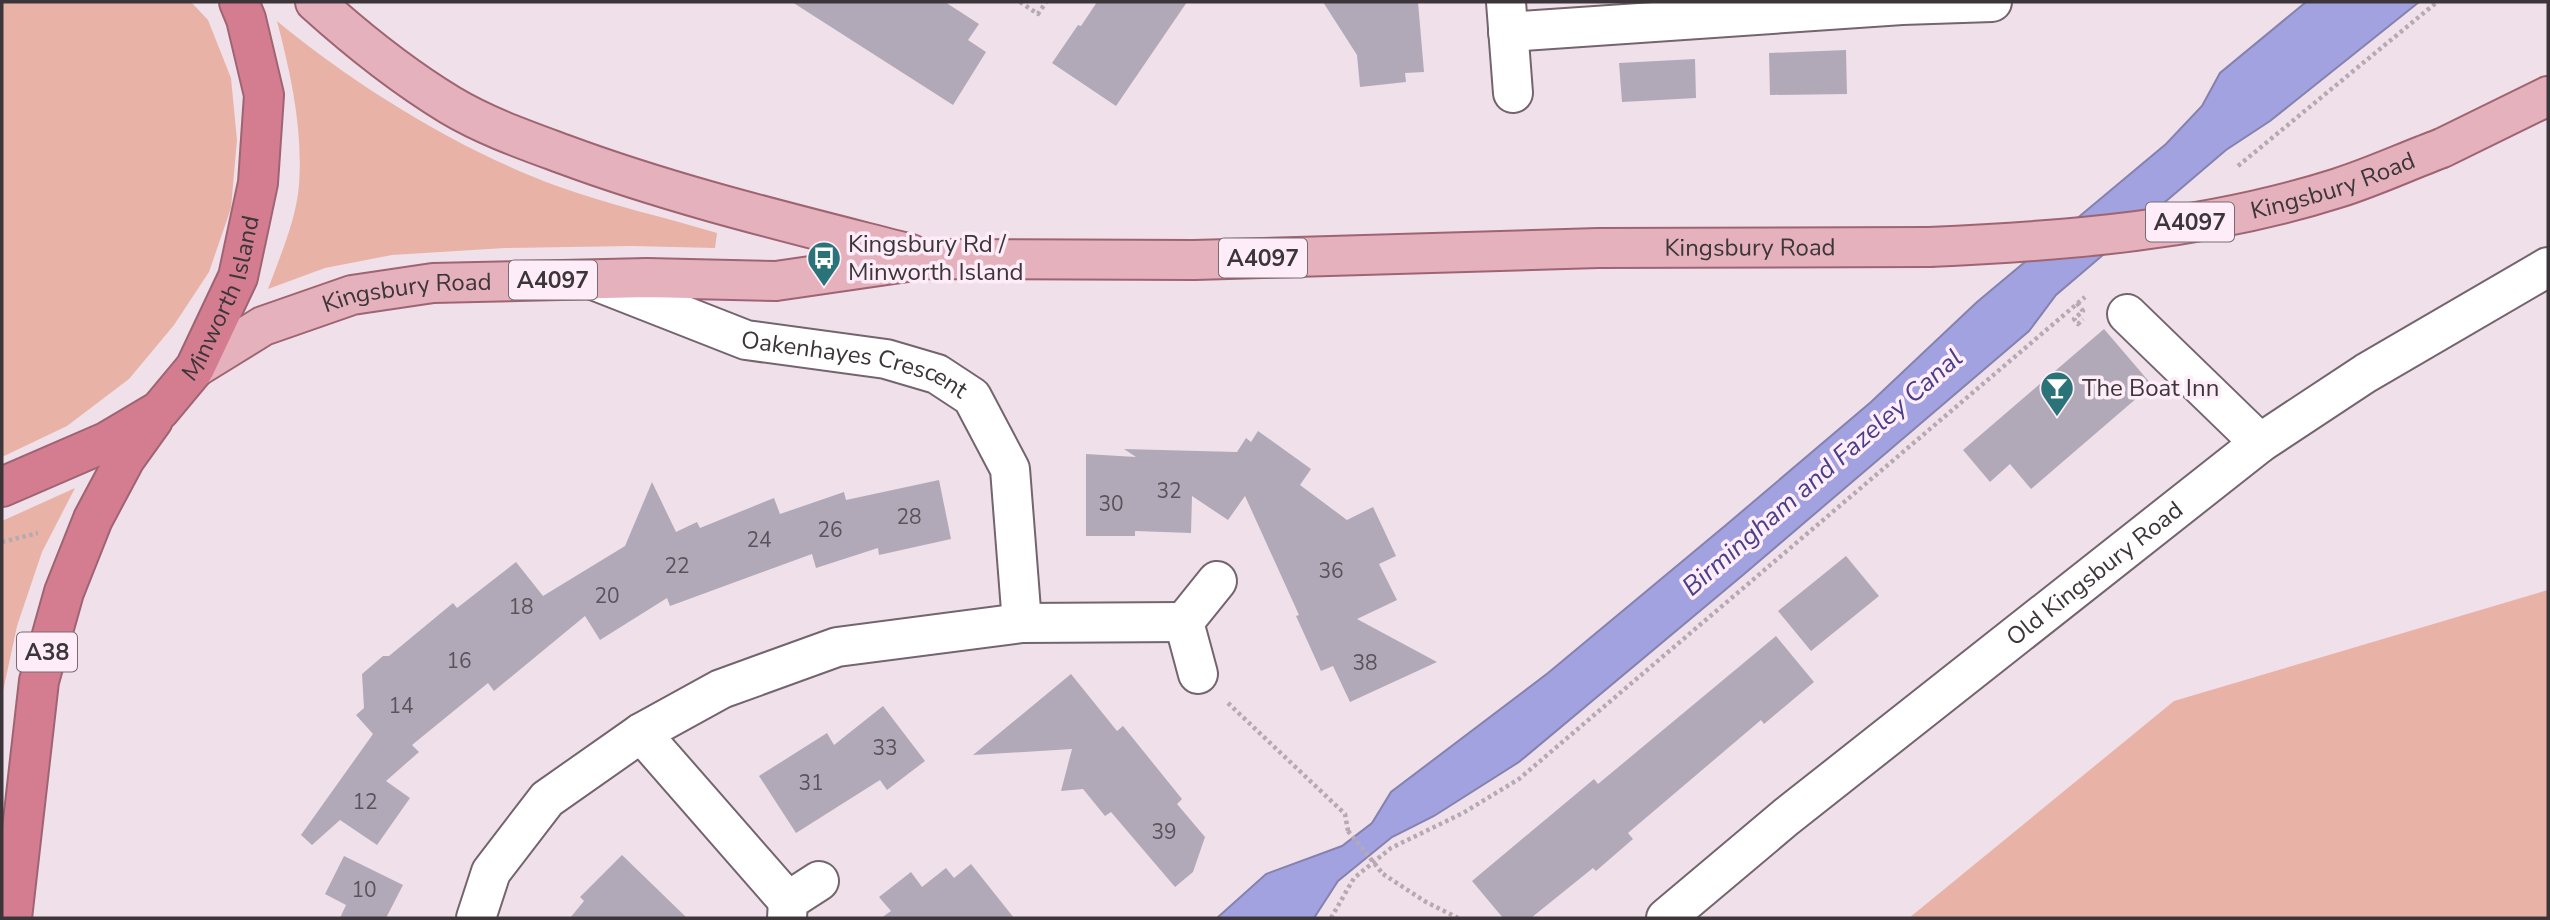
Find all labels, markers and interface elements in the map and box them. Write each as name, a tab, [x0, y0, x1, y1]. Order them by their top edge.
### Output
street label: Kingsbury Road	[2248, 144, 2420, 227]
road number: A4097	[2146, 202, 2234, 242]
street label: Minworth Island	[175, 213, 267, 388]
place label: Kingsbury Rd / Minworth Island	[848, 228, 1024, 288]
street label: Kingsbury Road	[1665, 231, 1836, 264]
road number: A4097	[1219, 238, 1307, 278]
bus stop icon: Kingsbury Rd / Minworth Island	[805, 239, 843, 288]
road number: A4097	[509, 260, 597, 300]
street label: Kingsbury Road	[318, 266, 492, 320]
street label: Oakenhayes Crescent	[739, 324, 974, 406]
water label: Birmingham and Fazeley Canal	[1675, 341, 1970, 604]
bar icon: The Boat Inn	[2038, 369, 2076, 418]
place label: The Boat Inn	[2082, 372, 2219, 404]
house number: 32	[1156, 477, 1182, 505]
house number: 30	[1098, 490, 1124, 518]
street label: Old Kingsbury Road	[2000, 494, 2190, 653]
house number: 28	[896, 503, 922, 531]
house number: 26	[817, 516, 843, 544]
house number: 24	[746, 526, 772, 554]
house number: 22	[664, 552, 690, 580]
house number: 36	[1318, 557, 1344, 585]
house number: 20	[594, 582, 620, 610]
house number: 18	[508, 593, 534, 621]
road number: A38	[17, 632, 77, 672]
house number: 16	[446, 647, 472, 675]
house number: 38	[1352, 649, 1378, 677]
house number: 14	[388, 692, 414, 720]
house number: 33	[872, 734, 898, 762]
house number: 31	[798, 769, 824, 797]
house number: 12	[352, 788, 378, 816]
house number: 39	[1151, 818, 1177, 846]
house number: 10	[351, 876, 377, 904]

